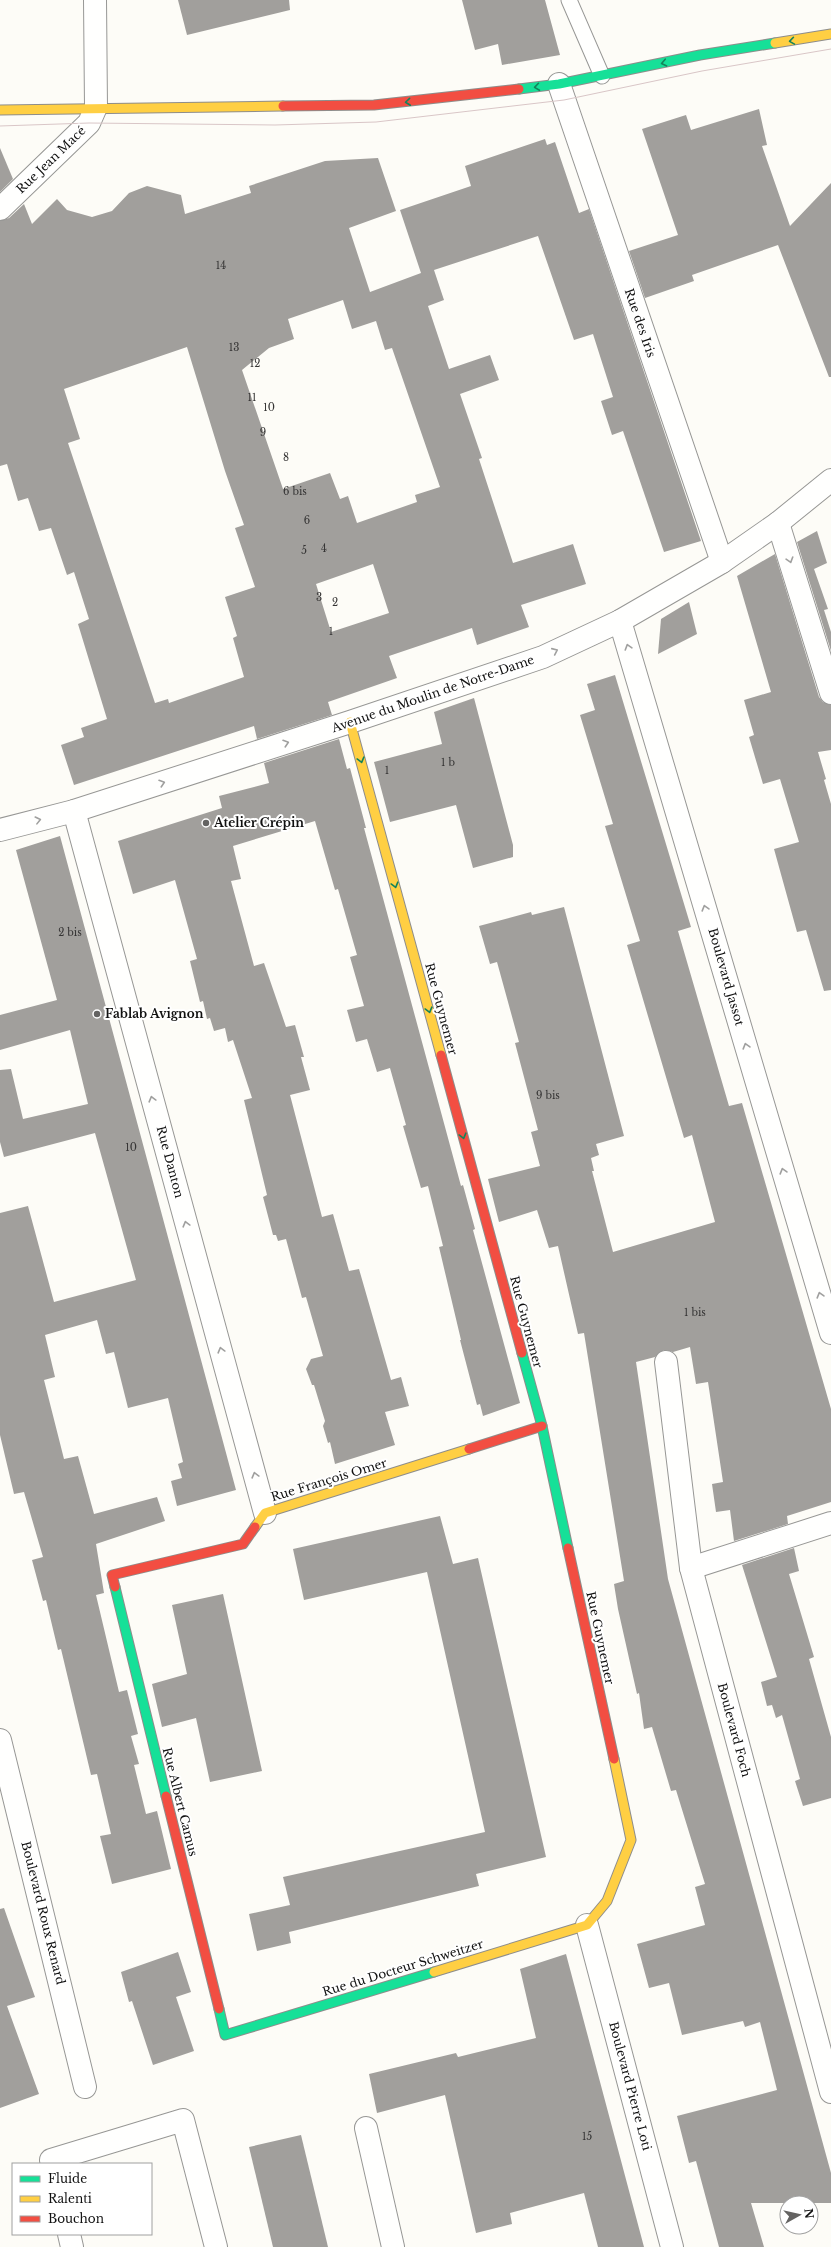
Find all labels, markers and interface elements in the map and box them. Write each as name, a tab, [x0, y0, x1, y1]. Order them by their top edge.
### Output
one-way arrow	[789, 36, 796, 44]
one-way arrow	[661, 58, 668, 66]
one-way arrow	[534, 82, 540, 91]
one-way arrow	[405, 97, 411, 106]
street label: Rue Jean Macé	[13, 123, 89, 196]
house number: 14	[216, 259, 226, 272]
street label: Rue des Iris	[622, 286, 659, 359]
house number: 13	[229, 341, 239, 354]
house number: 12	[250, 357, 260, 370]
house number: 11	[248, 391, 256, 404]
house number: 10	[263, 401, 275, 414]
house number: 9	[260, 426, 266, 439]
house number: 8	[283, 451, 289, 464]
house number: 6 bis	[283, 485, 307, 498]
house number: 6	[304, 514, 310, 527]
house number: 4	[321, 542, 327, 555]
house number: 5	[301, 544, 307, 557]
one-way arrow	[785, 557, 794, 564]
house number: 3	[316, 591, 322, 604]
house number: 2	[332, 596, 338, 609]
house number: 1	[329, 625, 333, 638]
one-way arrow	[624, 644, 633, 651]
one-way arrow	[551, 648, 558, 656]
street label: Avenue du Moulin de Notre-Dame	[329, 652, 536, 736]
one-way arrow	[282, 739, 289, 748]
one-way arrow	[356, 756, 364, 763]
house number: 1 b	[441, 756, 455, 769]
house number: 1	[385, 764, 389, 777]
one-way arrow	[159, 779, 166, 788]
place label: Atelier Crépin	[213, 815, 304, 830]
one-way arrow	[34, 816, 41, 825]
marker: Atelier Crépin	[201, 818, 211, 828]
one-way arrow	[390, 881, 399, 888]
one-way arrow	[701, 905, 710, 912]
house number: 2 bis	[58, 926, 82, 939]
street label: Boulevard Jassot	[705, 926, 748, 1028]
street label: Rue Guynemer	[422, 961, 461, 1057]
place label: Fablab Avignon	[105, 1006, 204, 1021]
one-way arrow	[424, 1007, 433, 1014]
marker: Fablab Avignon	[92, 1009, 102, 1019]
one-way arrow	[742, 1043, 751, 1050]
house number: 9 bis	[536, 1089, 560, 1102]
one-way arrow	[148, 1096, 157, 1103]
street label: Rue Danton	[154, 1124, 187, 1200]
one-way arrow	[458, 1132, 467, 1139]
house number: 10	[125, 1141, 137, 1154]
one-way arrow	[779, 1168, 788, 1175]
one-way arrow	[183, 1221, 191, 1228]
street label: Rue Guynemer	[507, 1274, 546, 1370]
one-way arrow	[816, 1292, 825, 1299]
house number: 1 bis	[684, 1306, 706, 1319]
one-way arrow	[217, 1347, 225, 1353]
street label: Rue François Omer	[269, 1455, 389, 1504]
one-way arrow	[251, 1472, 260, 1479]
street label: Rue Guynemer	[583, 1590, 618, 1686]
street label: Boulevard Foch	[715, 1681, 754, 1779]
street label: Rue Albert Camus	[160, 1746, 201, 1858]
street label: Boulevard Roux Renard	[18, 1840, 69, 1986]
street label: Rue du Docteur Schweitzer	[321, 1936, 485, 1999]
street label: Boulevard Pierre Loti	[606, 2020, 655, 2152]
house number: 15	[582, 2130, 592, 2143]
legend	[12, 2163, 152, 2235]
text: Fluide	[48, 2171, 87, 2186]
text: Ralenti	[48, 2191, 92, 2206]
north arrow	[779, 2195, 819, 2235]
text: N	[801, 2208, 817, 2220]
text: Bouchon	[48, 2211, 104, 2226]

